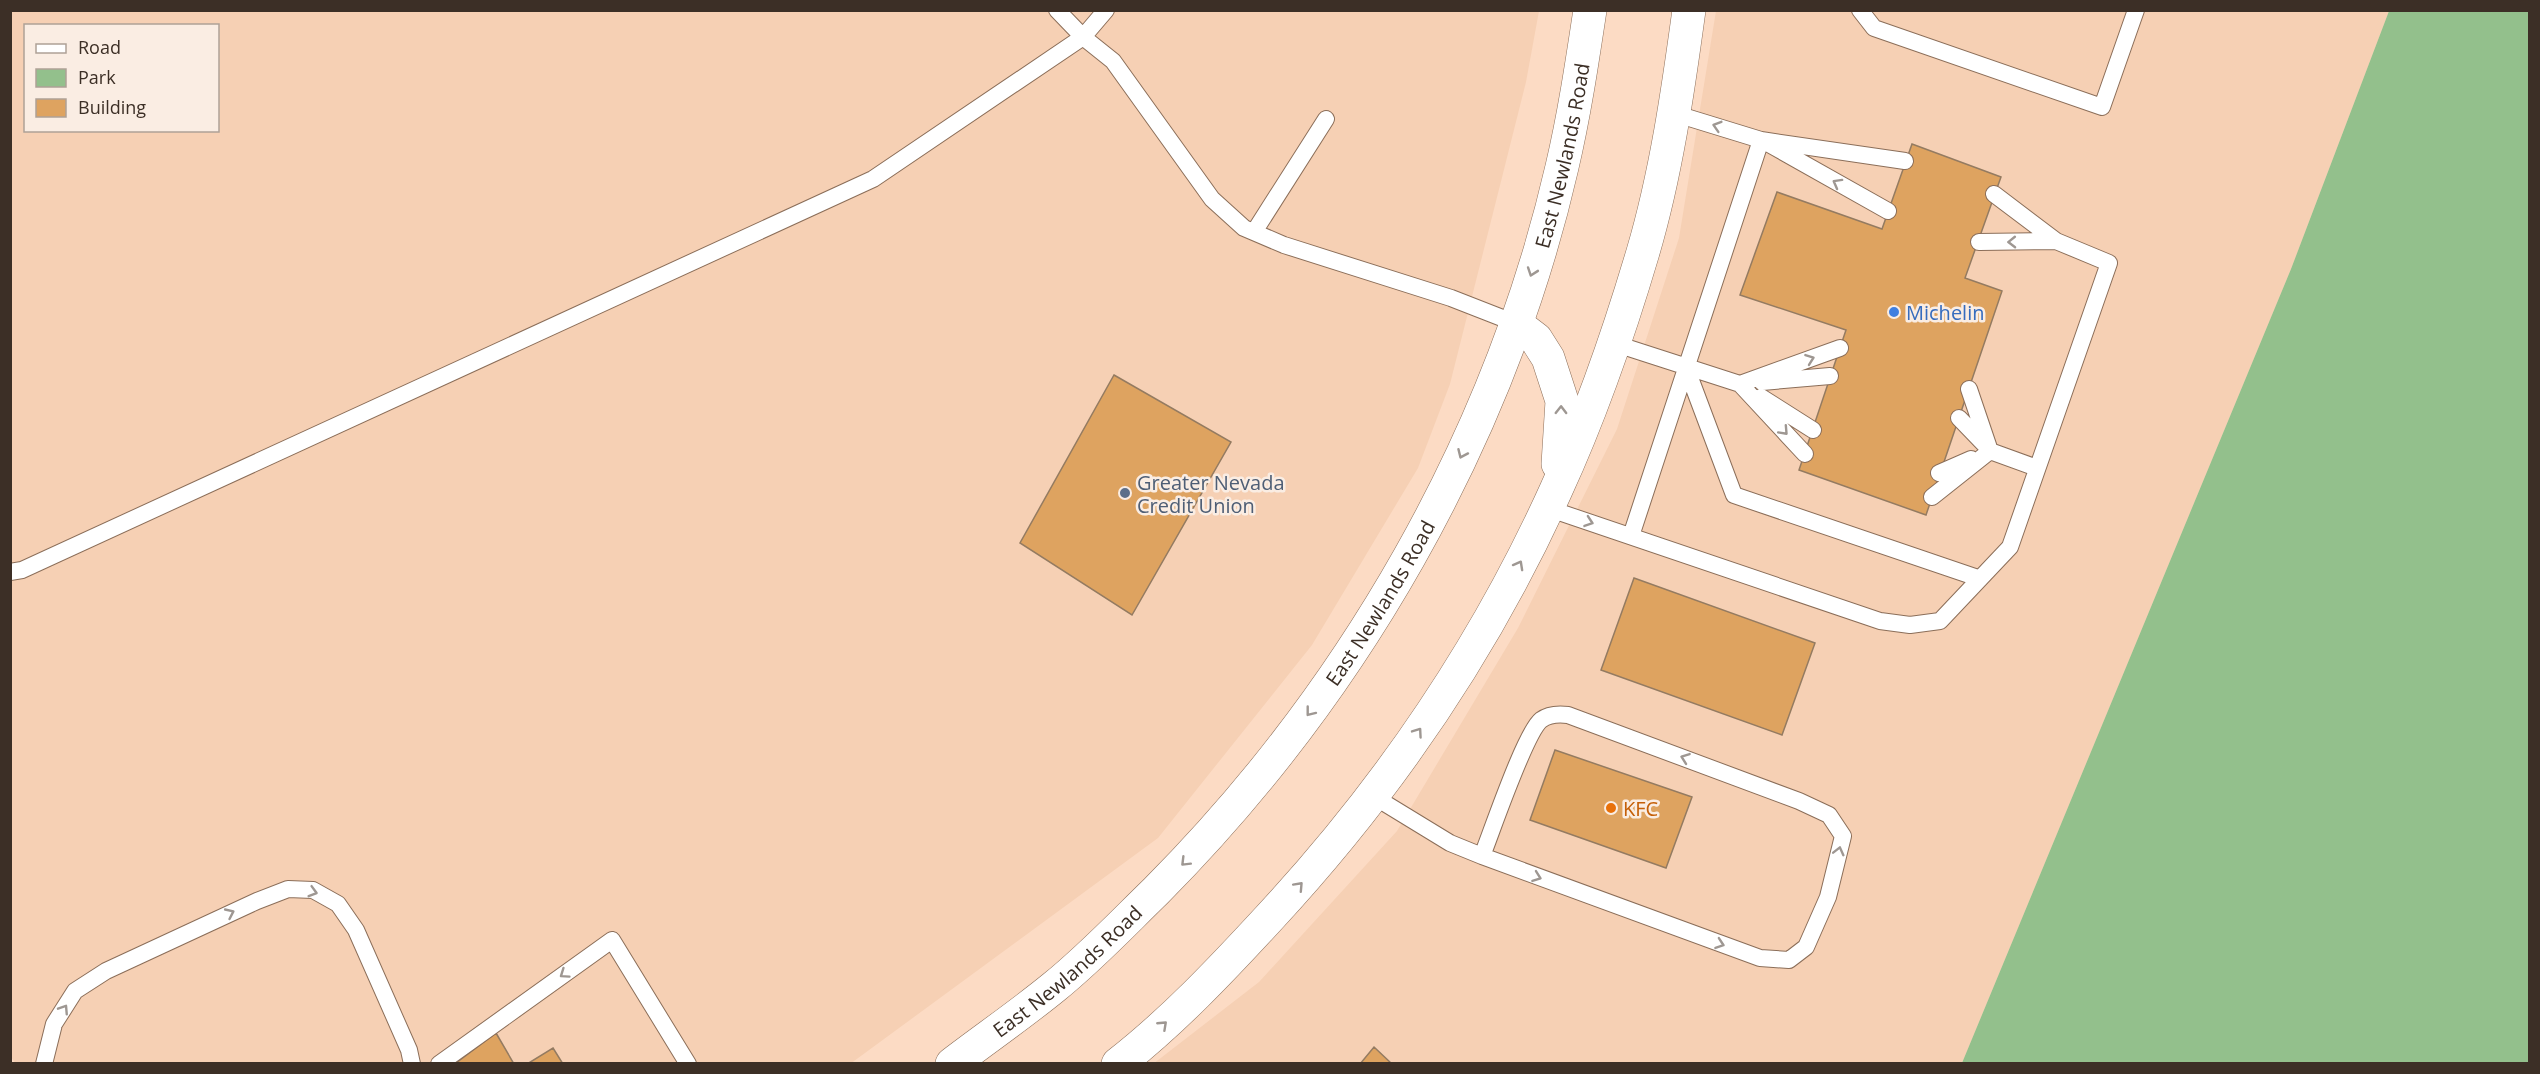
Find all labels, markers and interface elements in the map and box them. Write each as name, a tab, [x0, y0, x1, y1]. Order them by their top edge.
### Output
legend	[24, 24, 219, 132]
text: Road	[78, 35, 121, 59]
street label: East Newlands Road	[1528, 61, 1595, 251]
text: Park	[78, 65, 116, 89]
text: Building	[78, 95, 146, 119]
one-way arrow	[1712, 121, 1723, 133]
one-way arrow	[1833, 178, 1843, 190]
one-way arrow	[2008, 236, 2017, 248]
one-way arrow	[1527, 266, 1540, 277]
place label: Michelin	[1906, 299, 1984, 326]
marker: Michelin	[1887, 305, 1901, 319]
one-way arrow	[1804, 353, 1814, 366]
one-way arrow	[1555, 405, 1567, 414]
one-way arrow	[1777, 425, 1788, 435]
one-way arrow	[1457, 447, 1469, 458]
place label: Greater Nevada Credit Union	[1137, 469, 1285, 519]
marker: Greater Nevada Credit Union	[1118, 486, 1132, 500]
street label: East Newlands Road	[1319, 515, 1441, 691]
one-way arrow	[1583, 515, 1594, 528]
one-way arrow	[1512, 561, 1523, 571]
one-way arrow	[1306, 705, 1317, 716]
one-way arrow	[1411, 728, 1422, 739]
one-way arrow	[1681, 753, 1692, 765]
place label: KFC	[1623, 795, 1658, 822]
marker: KFC	[1604, 801, 1618, 815]
one-way arrow	[1832, 846, 1845, 856]
one-way arrow	[1181, 854, 1192, 865]
one-way arrow	[1531, 869, 1542, 882]
one-way arrow	[1292, 882, 1303, 893]
one-way arrow	[307, 885, 317, 897]
street label: East Newlands Road	[987, 899, 1148, 1043]
one-way arrow	[223, 909, 234, 921]
one-way arrow	[1714, 937, 1725, 950]
one-way arrow	[560, 967, 571, 978]
one-way arrow	[56, 1005, 68, 1015]
one-way arrow	[1156, 1021, 1166, 1032]

